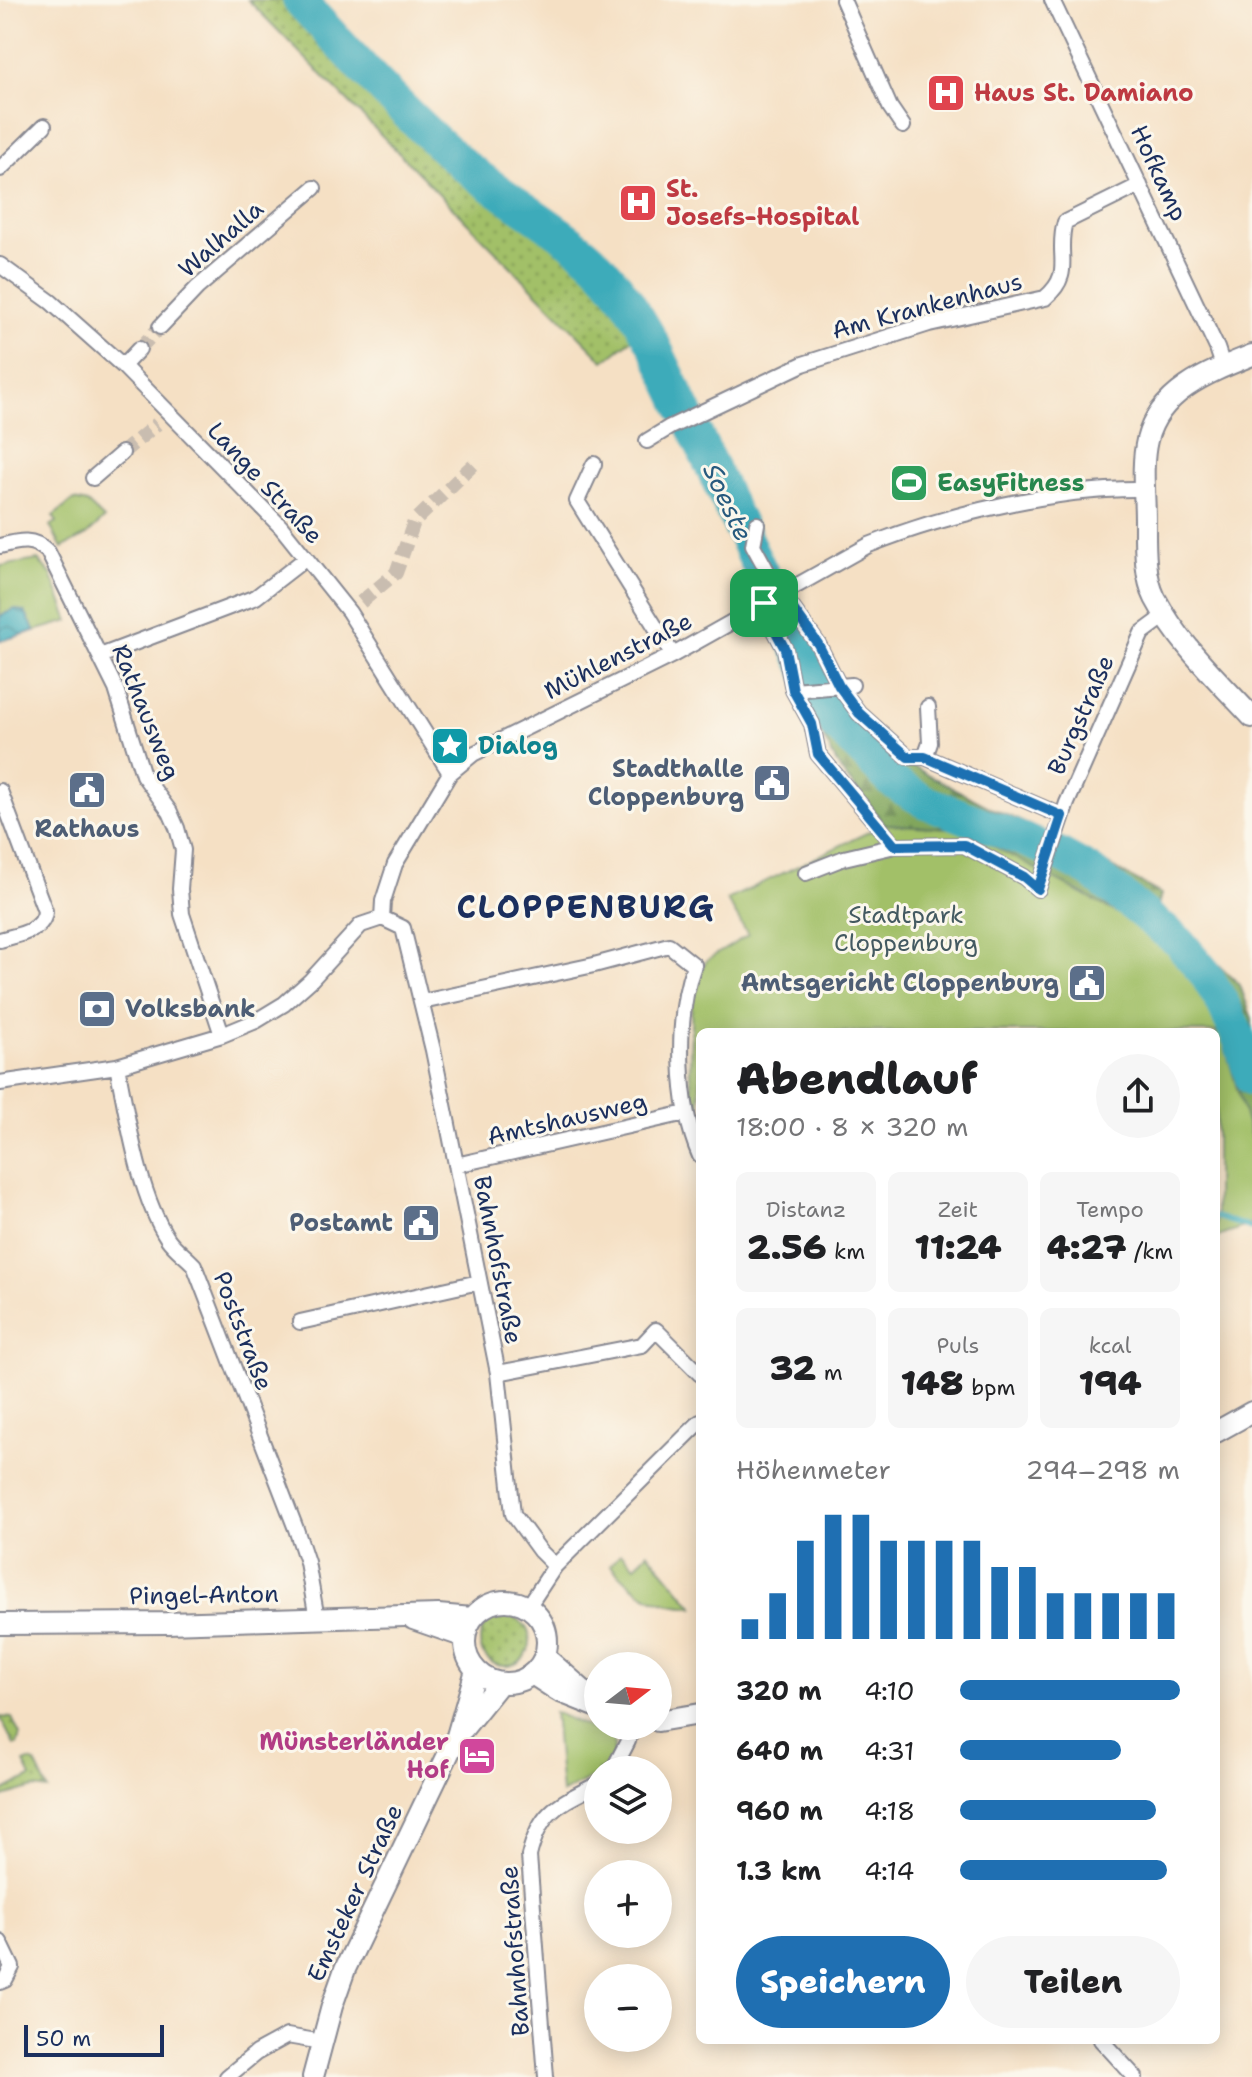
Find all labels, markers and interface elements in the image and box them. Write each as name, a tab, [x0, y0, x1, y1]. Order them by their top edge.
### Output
hospital icon: Haus St. Damiano	[925, 72, 967, 114]
place label: Haus St. Damiano	[974, 77, 1194, 109]
street label: Hofkamp	[1123, 120, 1195, 226]
place label: St. Josefs-Hospital	[666, 173, 859, 233]
hospital icon: St. Josefs-Hospital	[617, 182, 659, 224]
street label: Walhalla	[172, 193, 270, 285]
street label: Am Krankenhaus	[828, 265, 1026, 347]
street label: Lange Straße	[200, 415, 330, 551]
water label: Soeste	[695, 457, 762, 547]
sports icon: EasyFitness	[888, 462, 930, 504]
place label: EasyFitness	[937, 467, 1084, 499]
pin	[730, 569, 798, 637]
icon: arrive	[742, 581, 786, 625]
street label: Mühlenstraße	[539, 605, 697, 707]
street label: Rathausweg	[104, 639, 188, 785]
street label: Burgstraße	[1040, 650, 1122, 780]
place icon: Dialog	[429, 725, 471, 767]
place label: Dialog	[478, 730, 558, 762]
place label: Stadthalle Cloppenburg	[588, 753, 744, 813]
public building icon: Stadthalle Cloppenburg	[751, 762, 793, 804]
public building icon: Rathaus	[66, 769, 108, 811]
place label: Rathaus	[35, 813, 139, 845]
district label: CLOPPENBURG	[456, 885, 716, 928]
park label: Stadtpark Cloppenburg	[834, 899, 978, 959]
public building icon: Amtsgericht Cloppenburg	[1066, 962, 1108, 1004]
place label: Amtsgericht Cloppenburg	[741, 967, 1059, 999]
bank icon: Volksbank	[76, 988, 118, 1030]
place label: Volksbank	[125, 993, 256, 1025]
text: Abendlauf	[736, 1049, 978, 1108]
button: share	[1096, 1054, 1180, 1138]
street label: Amtshausweg	[484, 1085, 650, 1153]
text: 18:00 · 8 × 320 m	[736, 1109, 969, 1144]
street label: Bahnhofstraße	[466, 1173, 530, 1347]
text: Distanz	[766, 1195, 846, 1224]
text: Zeit	[938, 1195, 978, 1224]
text: Tempo	[1076, 1195, 1144, 1224]
public building icon: Postamt	[400, 1202, 442, 1244]
place label: Postamt	[289, 1207, 393, 1239]
text: 2.56	[747, 1224, 827, 1270]
text: 11:24	[914, 1224, 1002, 1270]
text: 4:27	[1047, 1224, 1126, 1270]
text: km	[827, 1237, 865, 1266]
text: /km	[1126, 1237, 1173, 1266]
street label: Poststraße	[206, 1267, 280, 1395]
text: Puls	[937, 1331, 979, 1360]
text: kcal	[1089, 1331, 1131, 1360]
text: 32	[769, 1345, 816, 1391]
text: m	[816, 1358, 843, 1387]
text: 148	[901, 1360, 964, 1406]
text: 194	[1078, 1360, 1142, 1406]
text: bpm	[964, 1373, 1015, 1402]
text: Höhenmeter	[736, 1452, 891, 1487]
text: 294–298 m	[1026, 1452, 1180, 1487]
street label: Pingel-Anton	[129, 1578, 279, 1612]
north arrow	[584, 1652, 672, 1740]
map controls	[584, 1652, 672, 2052]
text: 320 m	[736, 1673, 822, 1708]
text: 4:10	[864, 1673, 915, 1708]
place label: Münsterländer Hof	[259, 1726, 449, 1786]
text: 640 m	[736, 1733, 823, 1768]
text: 4:31	[864, 1733, 915, 1768]
hotel icon: Münsterländer Hof	[456, 1735, 498, 1777]
button: layers	[584, 1756, 672, 1844]
text: 960 m	[736, 1793, 823, 1828]
text: 4:18	[864, 1793, 915, 1828]
street label: Emsteker Straße	[300, 1799, 410, 1987]
text: 1.3 km	[736, 1853, 821, 1888]
text: 4:14	[864, 1853, 914, 1888]
button: +	[584, 1860, 672, 1948]
street label: Bahnhofstraße	[493, 1865, 537, 2037]
button: Speichern	[736, 1936, 950, 2028]
button: Teilen	[966, 1936, 1180, 2028]
button: −	[584, 1964, 672, 2052]
scale bar	[24, 2021, 164, 2057]
text: 50 m	[36, 2024, 91, 2053]

